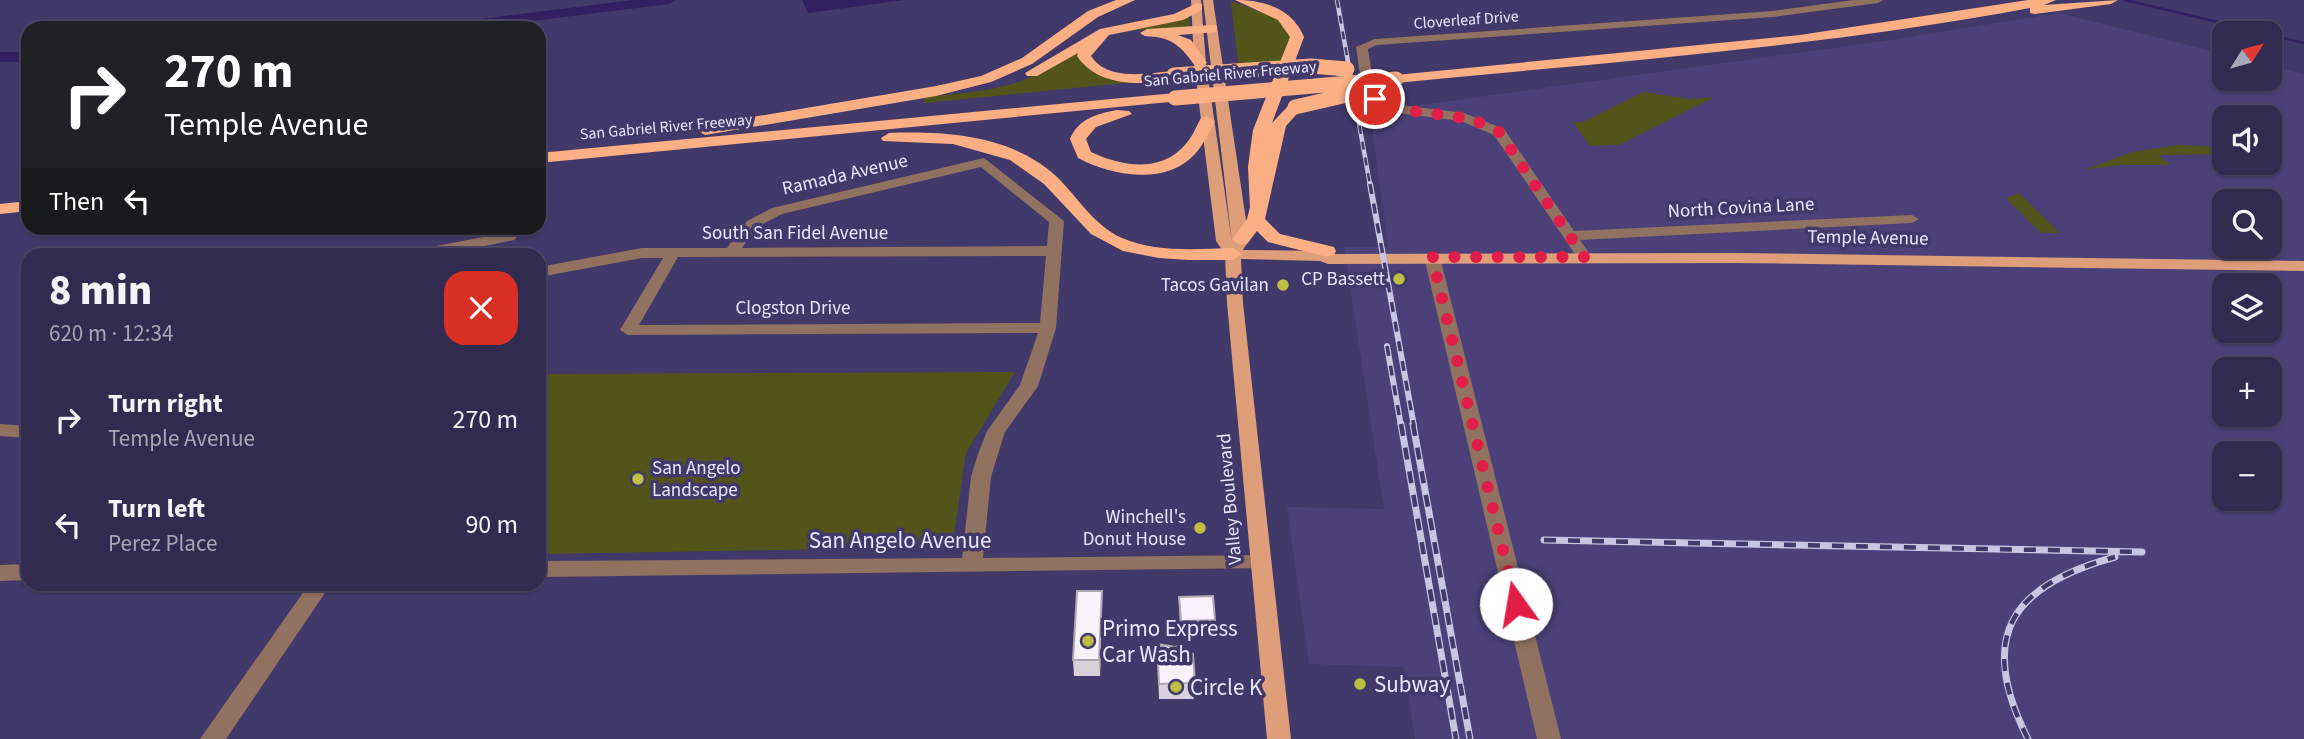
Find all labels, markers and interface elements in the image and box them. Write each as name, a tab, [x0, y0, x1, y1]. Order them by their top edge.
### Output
street label: Cloverleaf Drive	[1413, 5, 1519, 35]
north arrow	[2212, 21, 2282, 91]
map controls	[2212, 21, 2282, 511]
text: 270 m	[164, 37, 293, 107]
icon: right	[49, 49, 140, 140]
street label: San Gabriel River Freeway	[1143, 55, 1318, 92]
pin	[1345, 69, 1405, 129]
icon: arrive	[1356, 80, 1394, 118]
text: Temple Avenue	[164, 102, 368, 148]
button: sound	[2212, 105, 2282, 175]
street label: San Gabriel River Freeway	[579, 108, 754, 145]
street label: Ramada Avenue	[780, 147, 910, 203]
icon: left	[118, 182, 156, 220]
text: Then	[49, 183, 104, 220]
button: search	[2212, 189, 2282, 259]
street label: North Covina Lane	[1667, 191, 1815, 225]
street label: South San Fidel Avenue	[702, 220, 888, 247]
street label: Temple Avenue	[1807, 223, 1929, 253]
text: 8 min	[49, 261, 152, 321]
place label: CP Bassett	[1301, 266, 1386, 293]
button: close	[444, 271, 518, 345]
marker: CP Bassett	[1391, 271, 1407, 287]
place label: Tacos Gavilan	[1161, 272, 1269, 299]
button: layers	[2212, 273, 2282, 343]
marker: Tacos Gavilan	[1275, 277, 1291, 293]
street label: Clogston Drive	[736, 295, 850, 322]
text: 620 m · 12:34	[49, 317, 173, 350]
button: +	[2212, 357, 2282, 427]
text: Turn right	[108, 385, 223, 422]
icon: right	[49, 401, 87, 439]
text: 270 m	[452, 401, 518, 438]
text: Temple Avenue	[108, 422, 255, 455]
street label: Valley Boulevard	[1211, 432, 1249, 566]
button: −	[2212, 441, 2282, 511]
place label: San Angelo Landscape	[652, 455, 741, 504]
marker: San Angelo Landscape	[630, 471, 646, 487]
text: Turn left	[108, 490, 205, 527]
place label: Winchell's Donut House	[1083, 504, 1186, 553]
icon: left	[49, 506, 87, 544]
text: 90 m	[465, 506, 518, 543]
marker: Winchell's Donut House	[1192, 520, 1208, 536]
street label: San Angelo Avenue	[809, 524, 991, 557]
text: Perez Place	[108, 527, 217, 560]
position arrow	[1479, 567, 1553, 641]
place label: Primo Express Car Wash	[1102, 612, 1238, 671]
marker: Primo Express Car Wash	[1080, 633, 1096, 649]
place label: Subway	[1374, 668, 1450, 701]
place label: Circle K	[1190, 671, 1263, 704]
marker: Subway	[1352, 676, 1368, 692]
marker: Circle K	[1168, 679, 1184, 695]

